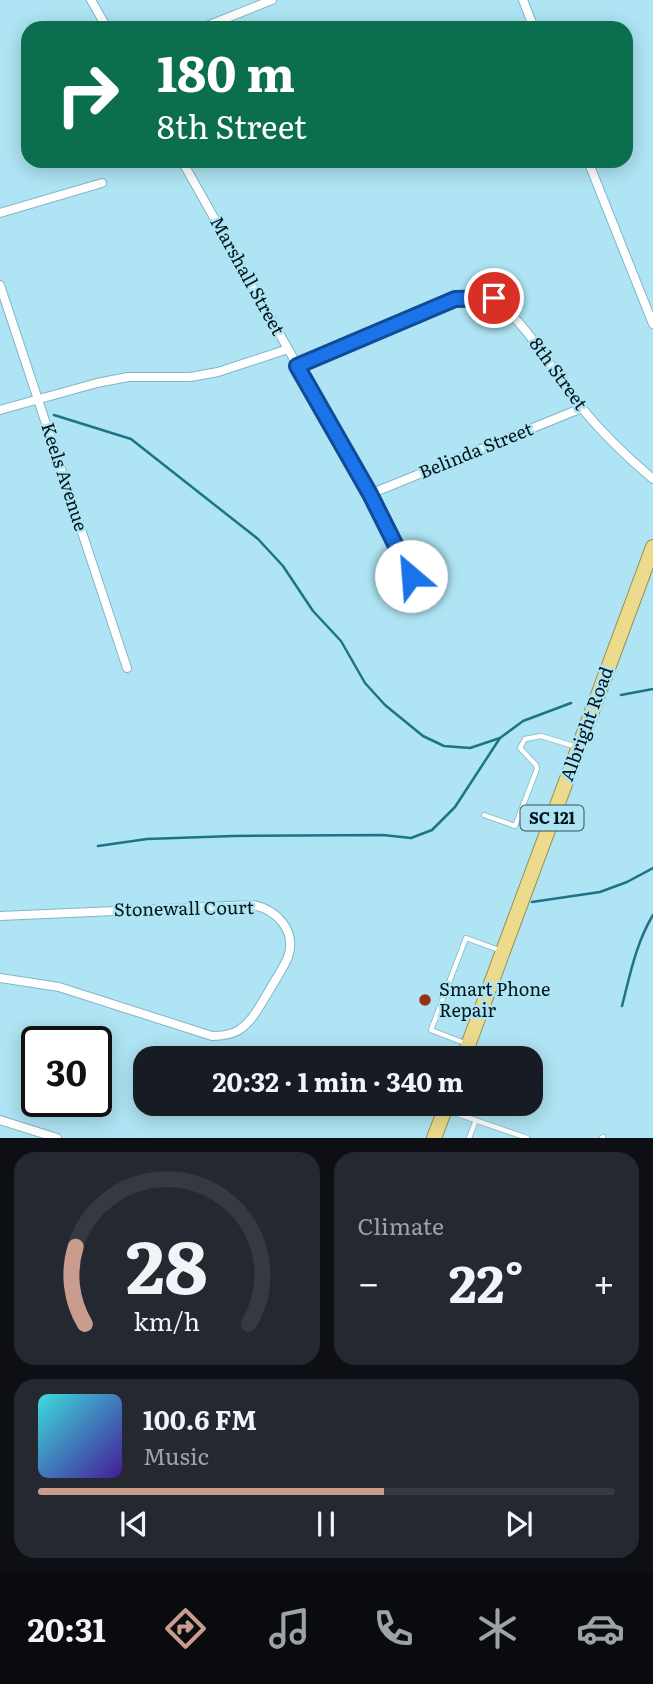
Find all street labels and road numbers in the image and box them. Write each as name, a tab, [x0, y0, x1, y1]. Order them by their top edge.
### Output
street label: Marshall Street	[204, 211, 293, 340]
street label: 8th Street	[524, 331, 595, 416]
street label: Belinda Street	[414, 414, 537, 485]
street label: Keels Avenue	[35, 419, 96, 534]
street label: Albright Road	[552, 662, 619, 785]
road number: SC 121	[520, 806, 584, 831]
street label: Stonewall Court	[114, 893, 255, 922]

